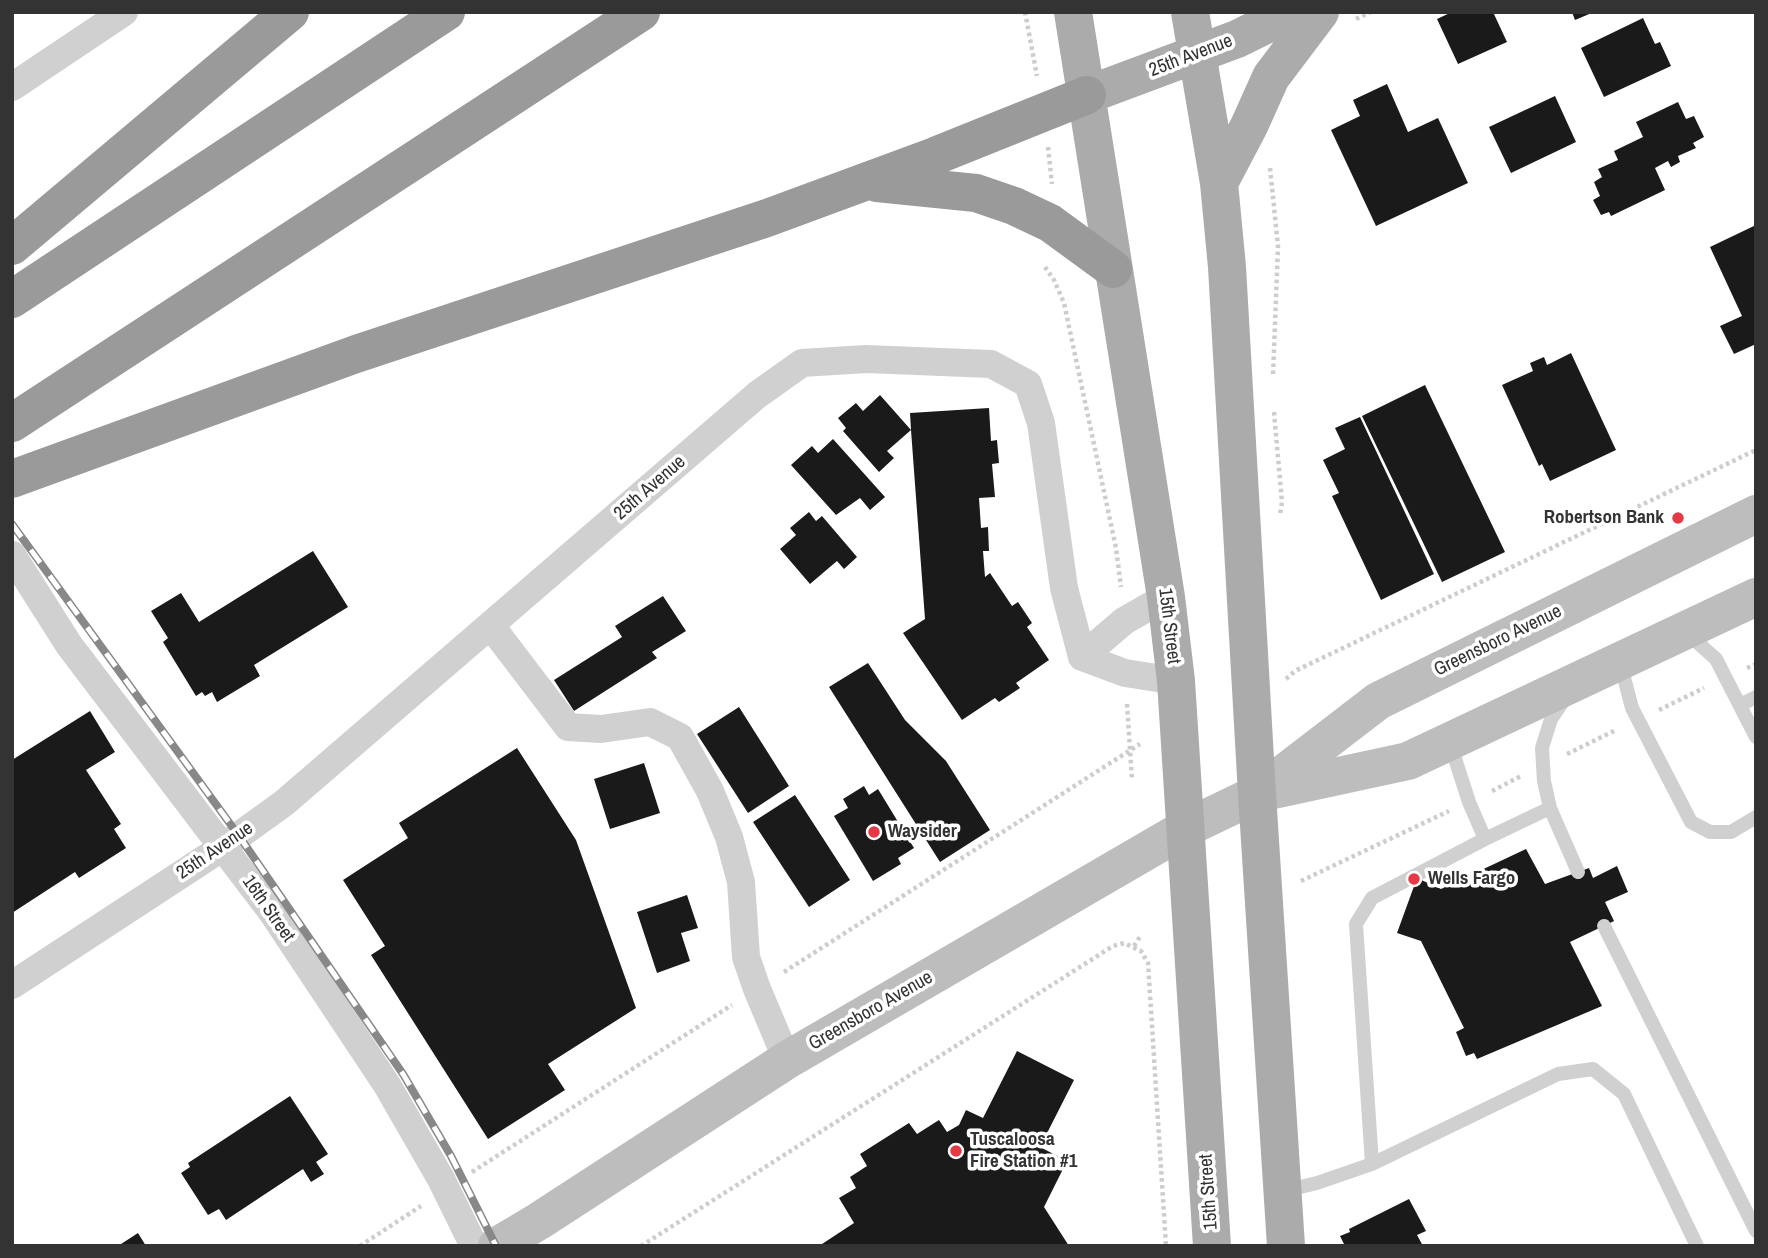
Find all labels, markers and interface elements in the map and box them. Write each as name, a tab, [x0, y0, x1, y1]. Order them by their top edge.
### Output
street label: 25th Avenue	[1146, 30, 1236, 82]
street label: 25th Avenue	[610, 451, 690, 525]
place label: Robertson Bank	[1544, 507, 1664, 529]
marker: Robertson Bank	[1670, 510, 1686, 526]
street label: 15th Street	[1153, 587, 1185, 665]
street label: Greensboro Avenue	[1430, 600, 1566, 682]
street label: 25th Avenue	[172, 817, 258, 885]
place label: Waysider	[888, 821, 957, 843]
marker: Waysider	[866, 824, 882, 840]
place label: Wells Fargo	[1428, 868, 1515, 890]
street label: 16th Street	[237, 871, 299, 947]
marker: Wells Fargo	[1406, 871, 1422, 887]
street label: Greensboro Avenue	[805, 966, 937, 1056]
place label: Tuscaloosa Fire Station #1	[970, 1129, 1077, 1173]
marker: Tuscaloosa Fire Station #1	[948, 1143, 964, 1159]
street label: 15th Street	[1195, 1153, 1223, 1231]

